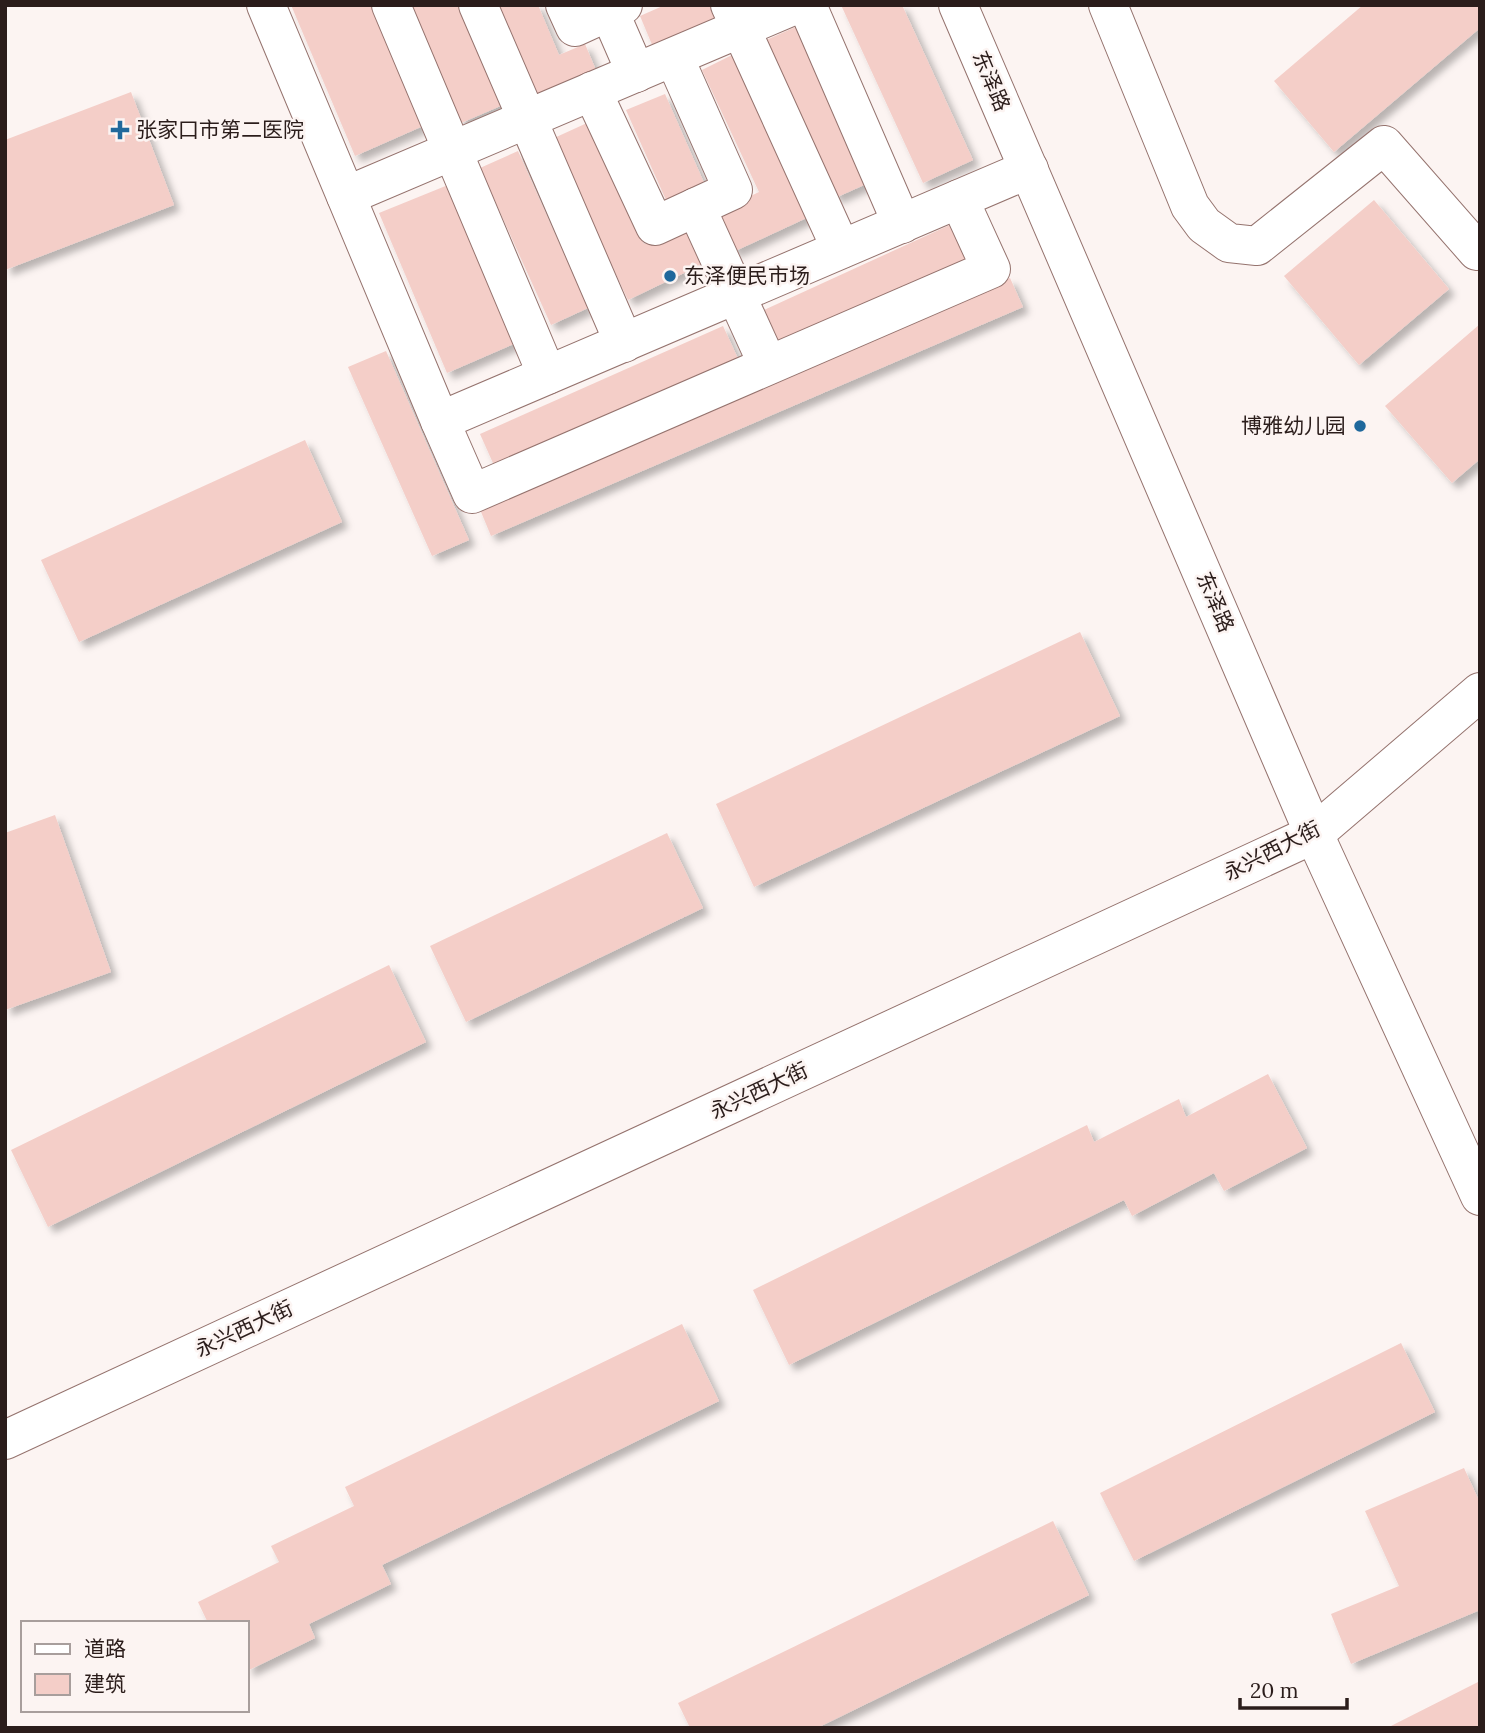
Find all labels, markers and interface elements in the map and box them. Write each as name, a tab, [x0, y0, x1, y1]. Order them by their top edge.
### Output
street label: 东泽路	[967, 47, 1016, 115]
place label: 张家口市第二医院	[136, 116, 304, 143]
marker: 张家口市第二医院	[110, 120, 130, 140]
place label: 东泽便民市场	[684, 262, 810, 289]
marker: 东泽便民市场	[662, 268, 678, 284]
place label: 博雅幼儿园	[1241, 412, 1346, 439]
marker: 博雅幼儿园	[1352, 418, 1368, 434]
street label: 东泽路	[1191, 568, 1240, 636]
street label: 永兴西大街	[1219, 815, 1325, 886]
street label: 永兴西大街	[706, 1056, 812, 1125]
street label: 永兴西大街	[191, 1294, 297, 1363]
legend	[21, 1621, 248, 1712]
text: 道路	[84, 1635, 126, 1662]
scale bar	[1240, 1666, 1347, 1710]
text: 建筑	[84, 1670, 126, 1697]
text: 20 m	[1250, 1677, 1299, 1704]

